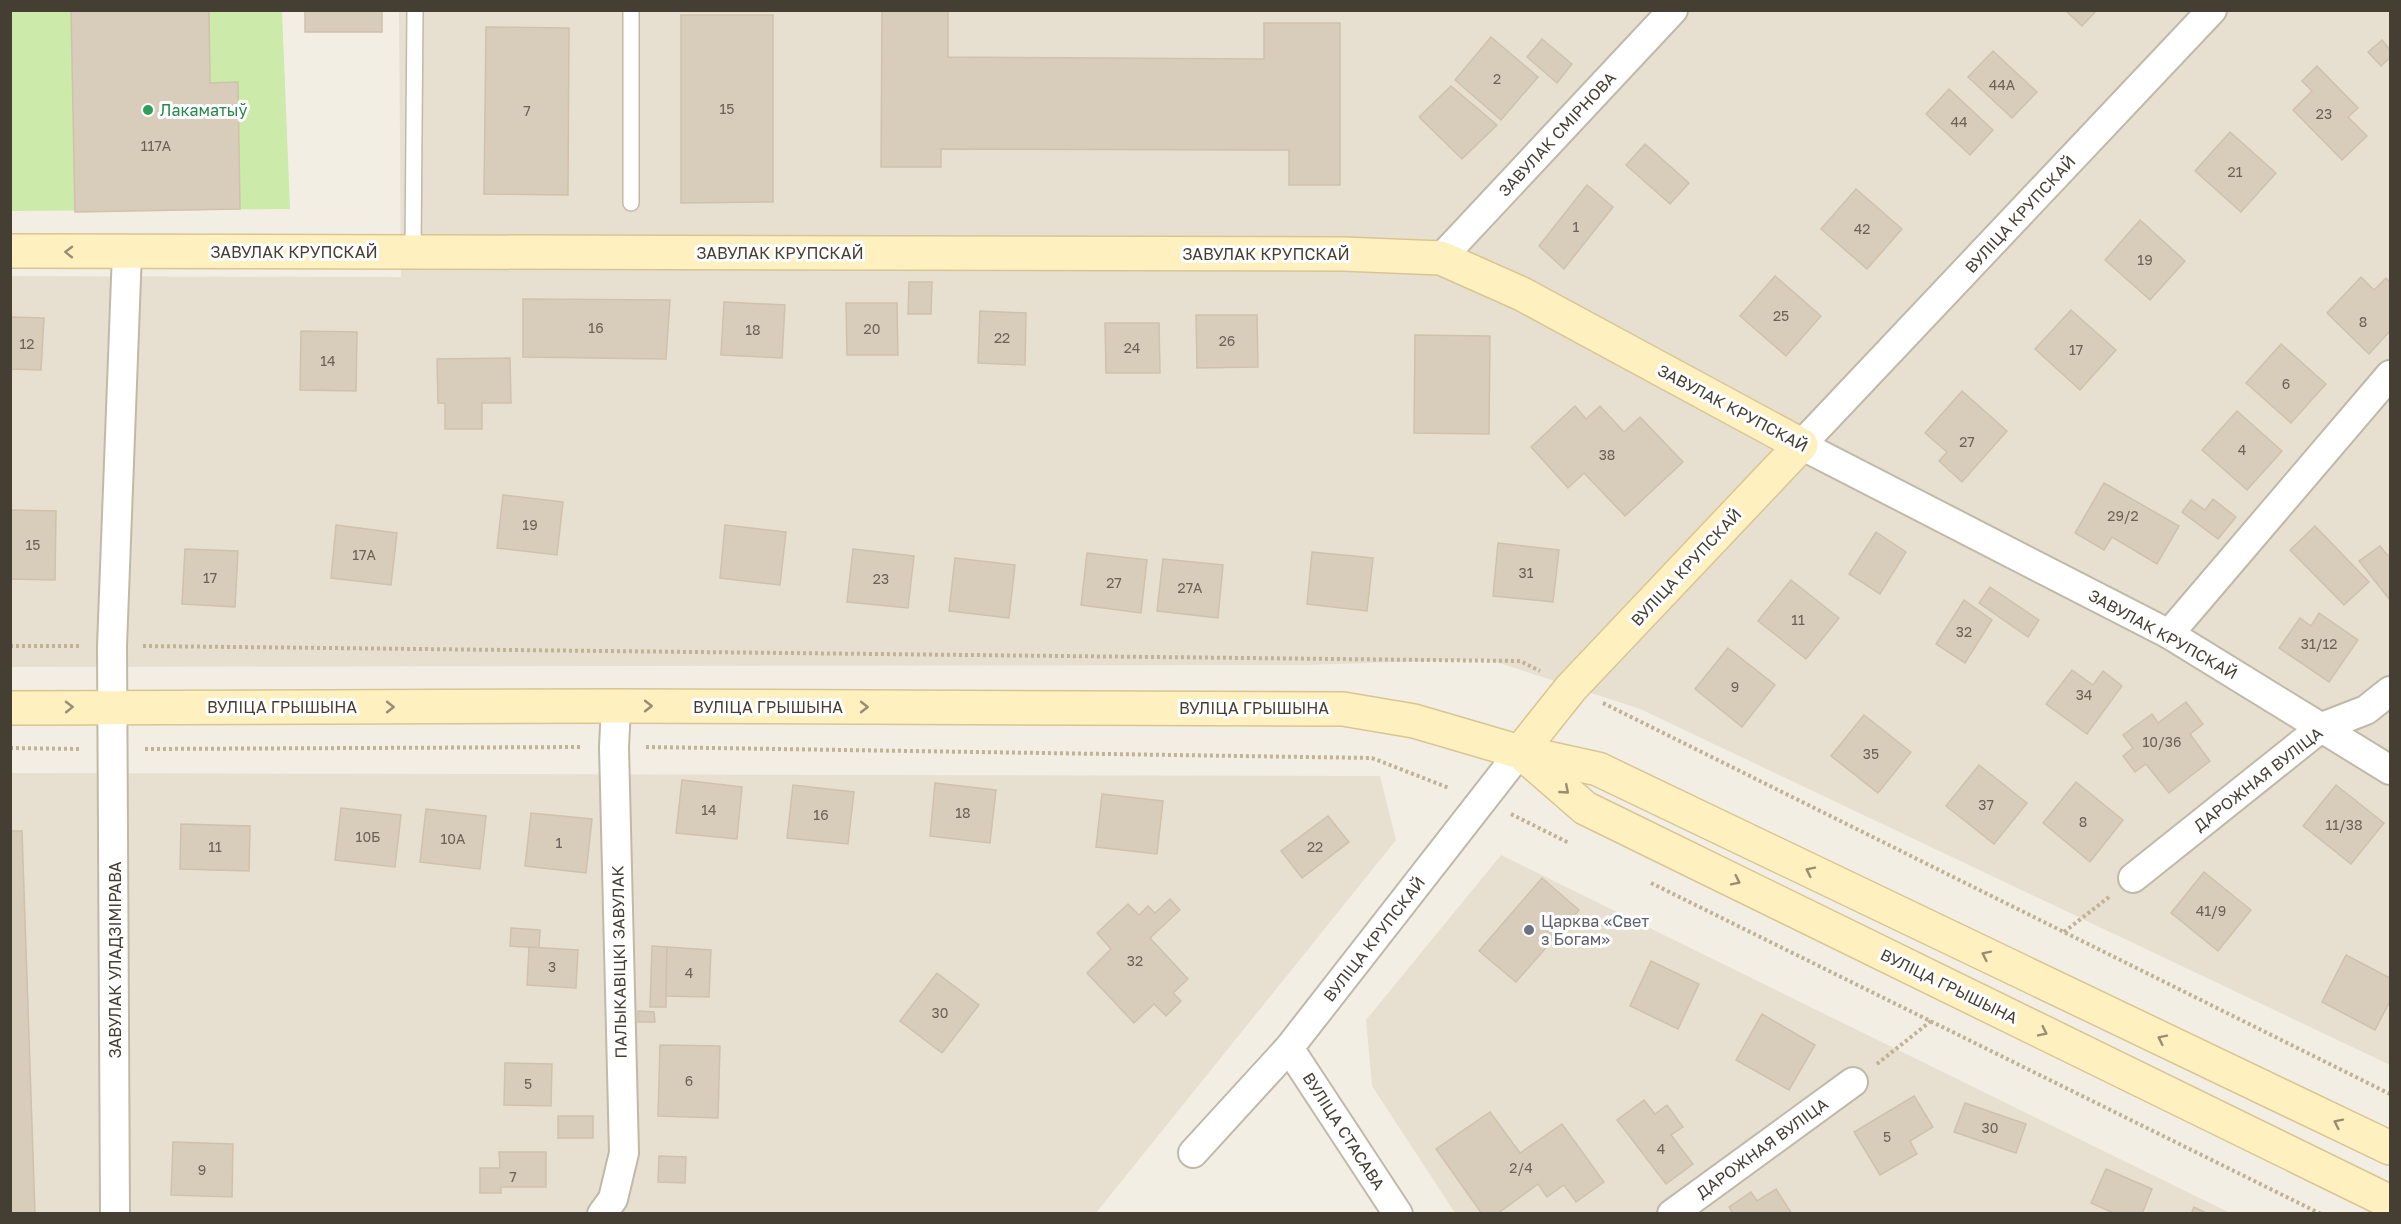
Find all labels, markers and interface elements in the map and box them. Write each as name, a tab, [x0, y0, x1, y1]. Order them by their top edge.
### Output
street label: ЗАВУЛАК СМІРНОВА	[1494, 67, 1620, 200]
house number: 2	[1493, 70, 1501, 87]
house number: 44А	[1989, 76, 2016, 93]
place label: Лакаматыў	[160, 100, 247, 120]
house number: 15	[720, 100, 734, 117]
house number: 7	[523, 102, 531, 119]
marker: Лакаматыў	[141, 103, 155, 117]
house number: 23	[2316, 105, 2332, 122]
house number: 44	[1950, 113, 1968, 130]
house number: 117А	[141, 137, 172, 154]
street label: ВУЛІЦА КРУПСКАЙ	[1960, 151, 2080, 277]
house number: 21	[2228, 163, 2243, 180]
house number: 1	[1573, 218, 1580, 235]
house number: 42	[1854, 220, 1870, 237]
street label: ЗАВУЛАК КРУПСКАЙ	[210, 242, 378, 262]
street label: ЗАВУЛАК КРУПСКАЙ	[696, 243, 864, 263]
street label: ЗАВУЛАК КРУПСКАЙ	[1182, 244, 1350, 264]
one-way arrow	[64, 246, 73, 258]
house number: 19	[2137, 251, 2153, 268]
house number: 25	[1773, 307, 1789, 324]
house number: 8	[2359, 313, 2367, 330]
house number: 16	[588, 319, 604, 336]
house number: 20	[864, 320, 880, 337]
house number: 18	[745, 321, 761, 338]
house number: 22	[994, 329, 1010, 346]
house number: 26	[1219, 332, 1235, 349]
house number: 12	[20, 335, 34, 352]
house number: 24	[1124, 339, 1140, 356]
house number: 17	[2069, 341, 2083, 358]
house number: 14	[320, 352, 336, 369]
street label: ЗАВУЛАК КРУПСКАЙ	[1654, 360, 1812, 456]
house number: 6	[2282, 375, 2290, 392]
house number: 27	[1959, 433, 1975, 450]
house number: 4	[2238, 441, 2246, 458]
house number: 38	[1599, 446, 1615, 463]
street label: ВУЛІЦА КРУПСКАЙ	[1626, 504, 1746, 630]
house number: 29/2	[2107, 507, 2139, 524]
house number: 19	[522, 516, 538, 533]
house number: 15	[26, 536, 40, 553]
house number: 17А	[352, 546, 376, 563]
house number: 31	[1519, 564, 1534, 581]
house number: 17	[203, 569, 217, 586]
house number: 23	[873, 570, 889, 587]
house number: 27	[1106, 574, 1122, 591]
house number: 27А	[1178, 579, 1203, 596]
street label: ЗАВУЛАК КРУПСКАЙ	[2085, 585, 2241, 683]
house number: 11	[1791, 611, 1805, 628]
house number: 32	[1956, 623, 1972, 640]
house number: 31/12	[2301, 635, 2337, 652]
house number: 9	[1731, 678, 1739, 695]
house number: 34	[2076, 686, 2092, 703]
street label: ВУЛІЦА ГРЫШЫНА	[207, 697, 357, 717]
street label: ВУЛІЦА ГРЫШЫНА	[693, 697, 843, 717]
street label: ВУЛІЦА ГРЫШЫНА	[1179, 698, 1329, 718]
one-way arrow	[643, 700, 652, 712]
one-way arrow	[64, 701, 73, 713]
one-way arrow	[385, 701, 394, 713]
one-way arrow	[859, 701, 868, 713]
street label: ДАРОЖНАЯ ВУЛІЦА	[2190, 722, 2327, 835]
house number: 10/36	[2143, 733, 2181, 750]
house number: 35	[1863, 745, 1879, 762]
one-way arrow	[1558, 783, 1569, 794]
house number: 37	[1978, 796, 1994, 813]
house number: 14	[701, 801, 717, 818]
house number: 18	[955, 804, 971, 821]
house number: 16	[813, 806, 829, 823]
house number: 8	[2079, 813, 2087, 830]
house number: 11/38	[2325, 816, 2363, 833]
house number: 10Б	[356, 828, 380, 845]
house number: 10А	[441, 830, 466, 847]
house number: 1	[556, 834, 563, 851]
house number: 11	[208, 838, 222, 855]
house number: 22	[1307, 838, 1323, 855]
street label: ЗАВУЛАК УЛАДЗІМІРАВА	[105, 861, 125, 1058]
street label: ПАЛЫКАВІЦКІ ЗАВУЛАК	[607, 865, 631, 1059]
one-way arrow	[1805, 866, 1816, 878]
street label: ВУЛІЦА КРУПСКАЙ	[1319, 872, 1429, 1006]
one-way arrow	[1729, 874, 1740, 886]
house number: 41/9	[2196, 902, 2226, 919]
place label: Царква «Свет з Богам»	[1541, 911, 1649, 949]
marker: Царква «Свет з Богам»	[1522, 923, 1536, 937]
street label: ВУЛІЦА ГРЫШЫНА	[1877, 944, 2021, 1028]
one-way arrow	[1981, 950, 1992, 962]
house number: 32	[1127, 952, 1143, 969]
house number: 3	[548, 958, 556, 975]
house number: 4	[685, 964, 693, 981]
house number: 30	[932, 1004, 948, 1021]
one-way arrow	[2037, 1025, 2047, 1036]
one-way arrow	[2157, 1034, 2168, 1046]
street label: ВУЛІЦА СТАСАВА	[1299, 1069, 1390, 1194]
house number: 6	[685, 1072, 693, 1089]
house number: 5	[524, 1075, 532, 1092]
street label: ДАРОЖНАЯ ВУЛІЦА	[1692, 1093, 1832, 1202]
one-way arrow	[2333, 1118, 2344, 1130]
house number: 30	[1982, 1119, 1998, 1136]
house number: 5	[1883, 1128, 1891, 1145]
house number: 4	[1657, 1140, 1665, 1157]
house number: 2/4	[1509, 1159, 1533, 1176]
house number: 9	[198, 1161, 206, 1178]
house number: 7	[509, 1168, 517, 1185]

